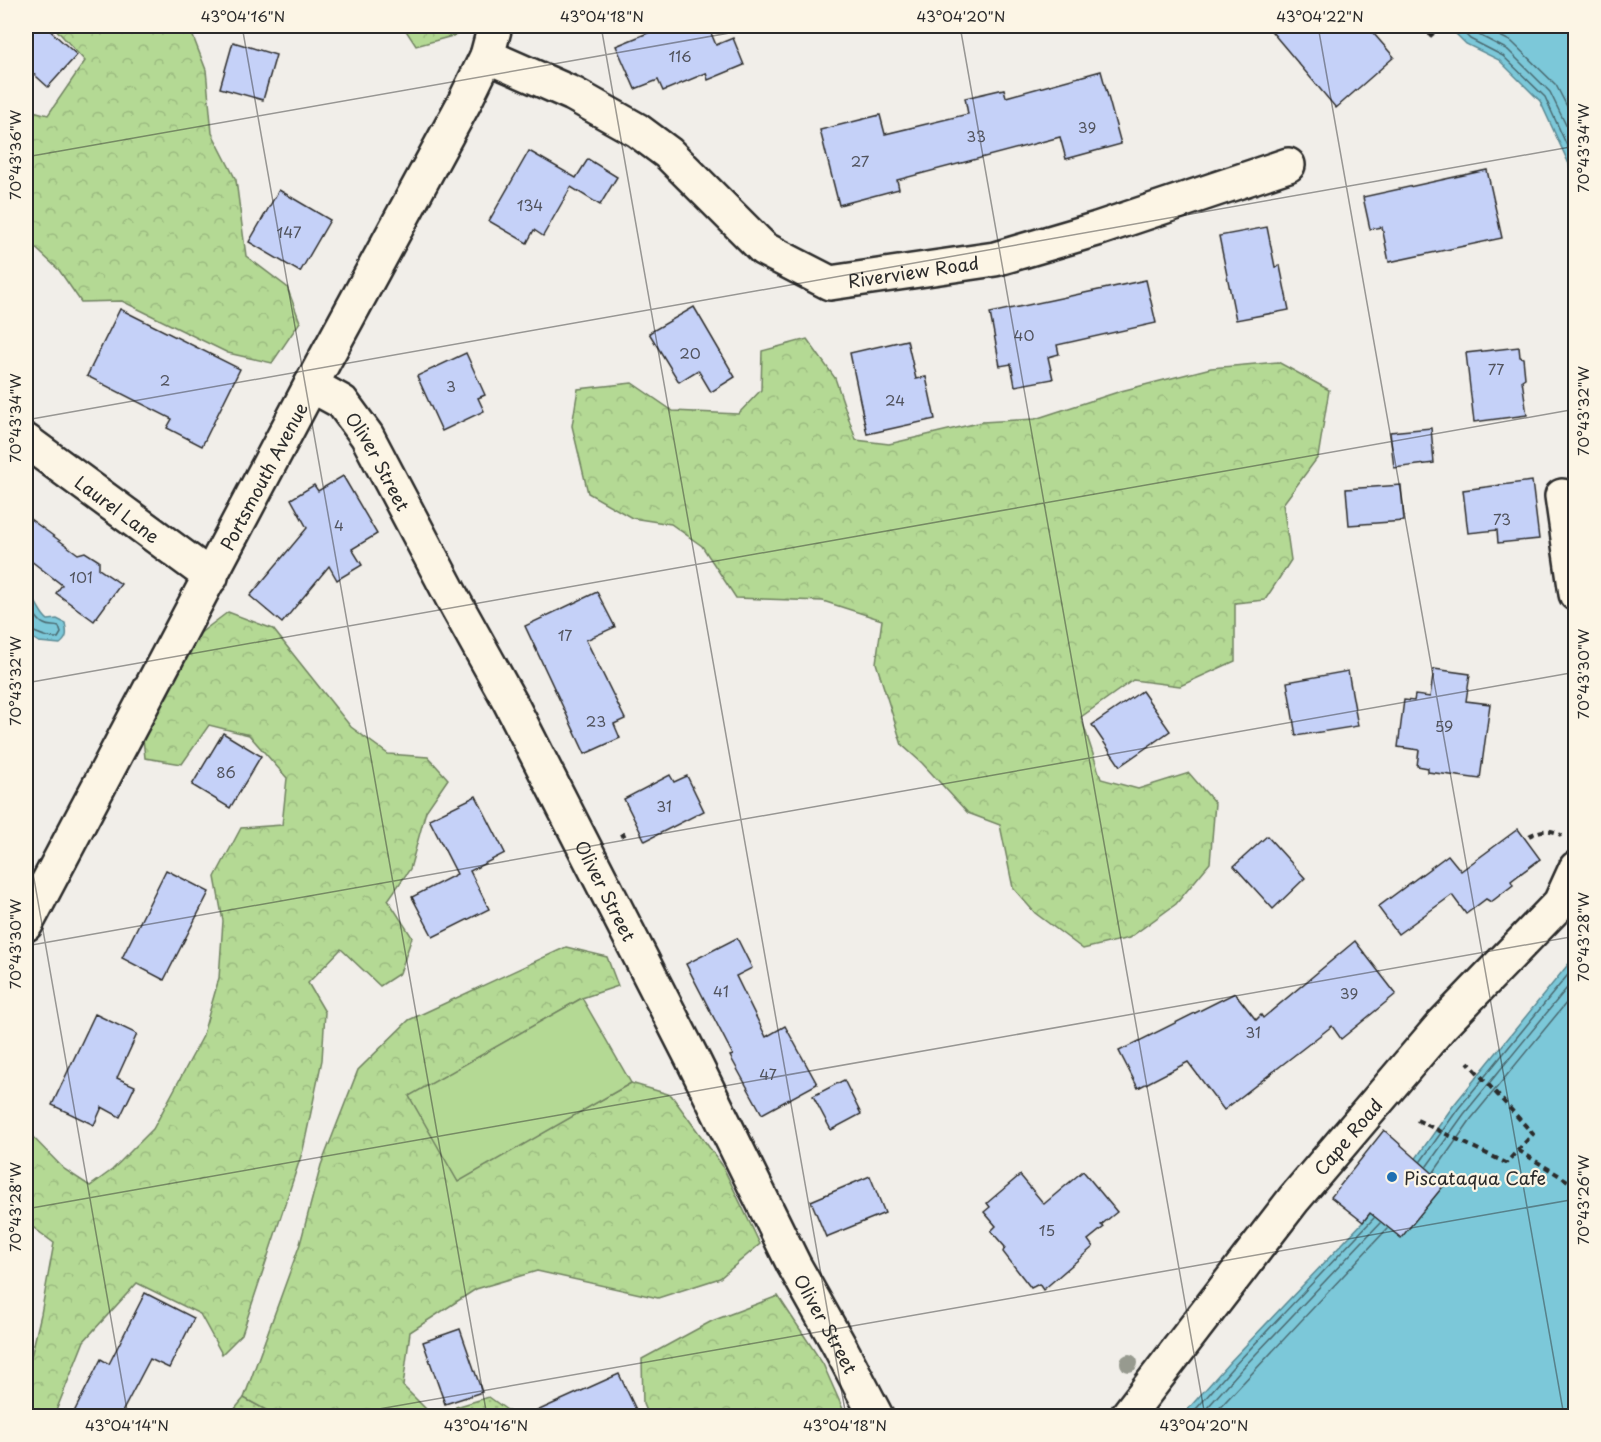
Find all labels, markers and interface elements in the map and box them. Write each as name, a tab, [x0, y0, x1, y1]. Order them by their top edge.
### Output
text: 43°04'16"N	[201, 4, 285, 27]
text: 43°04'18"N	[560, 4, 644, 27]
text: 43°04'20"N	[917, 4, 1005, 27]
text: 43°04'22"N	[1276, 4, 1364, 27]
house number: 116	[668, 44, 692, 67]
text: 70°43'34"W	[1571, 103, 1594, 193]
text: 70°43'36"W	[3, 109, 26, 200]
house number: 39	[1078, 115, 1096, 138]
house number: 33	[966, 124, 986, 147]
house number: 27	[851, 149, 870, 172]
house number: 134	[517, 193, 543, 216]
house number: 147	[277, 220, 302, 243]
street label: Riverview Road	[846, 248, 980, 294]
house number: 40	[1014, 323, 1034, 346]
house number: 20	[679, 341, 701, 364]
house number: 77	[1488, 357, 1504, 380]
text: 70°43'32"W	[1571, 366, 1594, 456]
house number: 2	[160, 368, 170, 391]
text: 70°43'34"W	[3, 373, 26, 463]
house number: 3	[446, 374, 456, 397]
house number: 24	[885, 388, 905, 411]
street label: Portsmouth Avenue	[213, 397, 313, 555]
street label: Oliver Street	[340, 406, 418, 515]
street label: Laurel Lane	[70, 468, 166, 549]
house number: 73	[1493, 507, 1511, 530]
house number: 4	[334, 513, 344, 536]
house number: 101	[69, 565, 93, 588]
house number: 17	[558, 623, 572, 646]
text: 70°43'30"W	[1571, 628, 1594, 719]
text: 70°43'32"W	[3, 636, 26, 726]
house number: 23	[586, 709, 606, 732]
house number: 59	[1435, 714, 1453, 737]
house number: 86	[216, 760, 236, 783]
house number: 31	[656, 794, 672, 817]
street label: Oliver Street	[569, 835, 643, 946]
text: 70°43'28"W	[1571, 891, 1594, 982]
text: 70°43'30"W	[3, 898, 26, 989]
house number: 41	[713, 979, 729, 1002]
house number: 39	[1340, 981, 1358, 1004]
house number: 31	[1245, 1020, 1261, 1043]
house number: 47	[759, 1062, 777, 1085]
street label: Cape Road	[1307, 1092, 1388, 1181]
text: 70°43'26"W	[1571, 1154, 1594, 1245]
text: 70°43'28"W	[3, 1161, 26, 1252]
place label: Piscataqua Cafe	[1404, 1164, 1546, 1191]
marker: Piscataqua Cafe	[1385, 1170, 1399, 1184]
house number: 15	[1039, 1218, 1055, 1241]
street label: Oliver Street	[788, 1269, 865, 1378]
text: 43°04'14"N	[85, 1413, 169, 1436]
text: 43°04'16"N	[444, 1413, 528, 1436]
text: 43°04'18"N	[803, 1413, 887, 1436]
text: 43°04'20"N	[1160, 1413, 1248, 1436]

